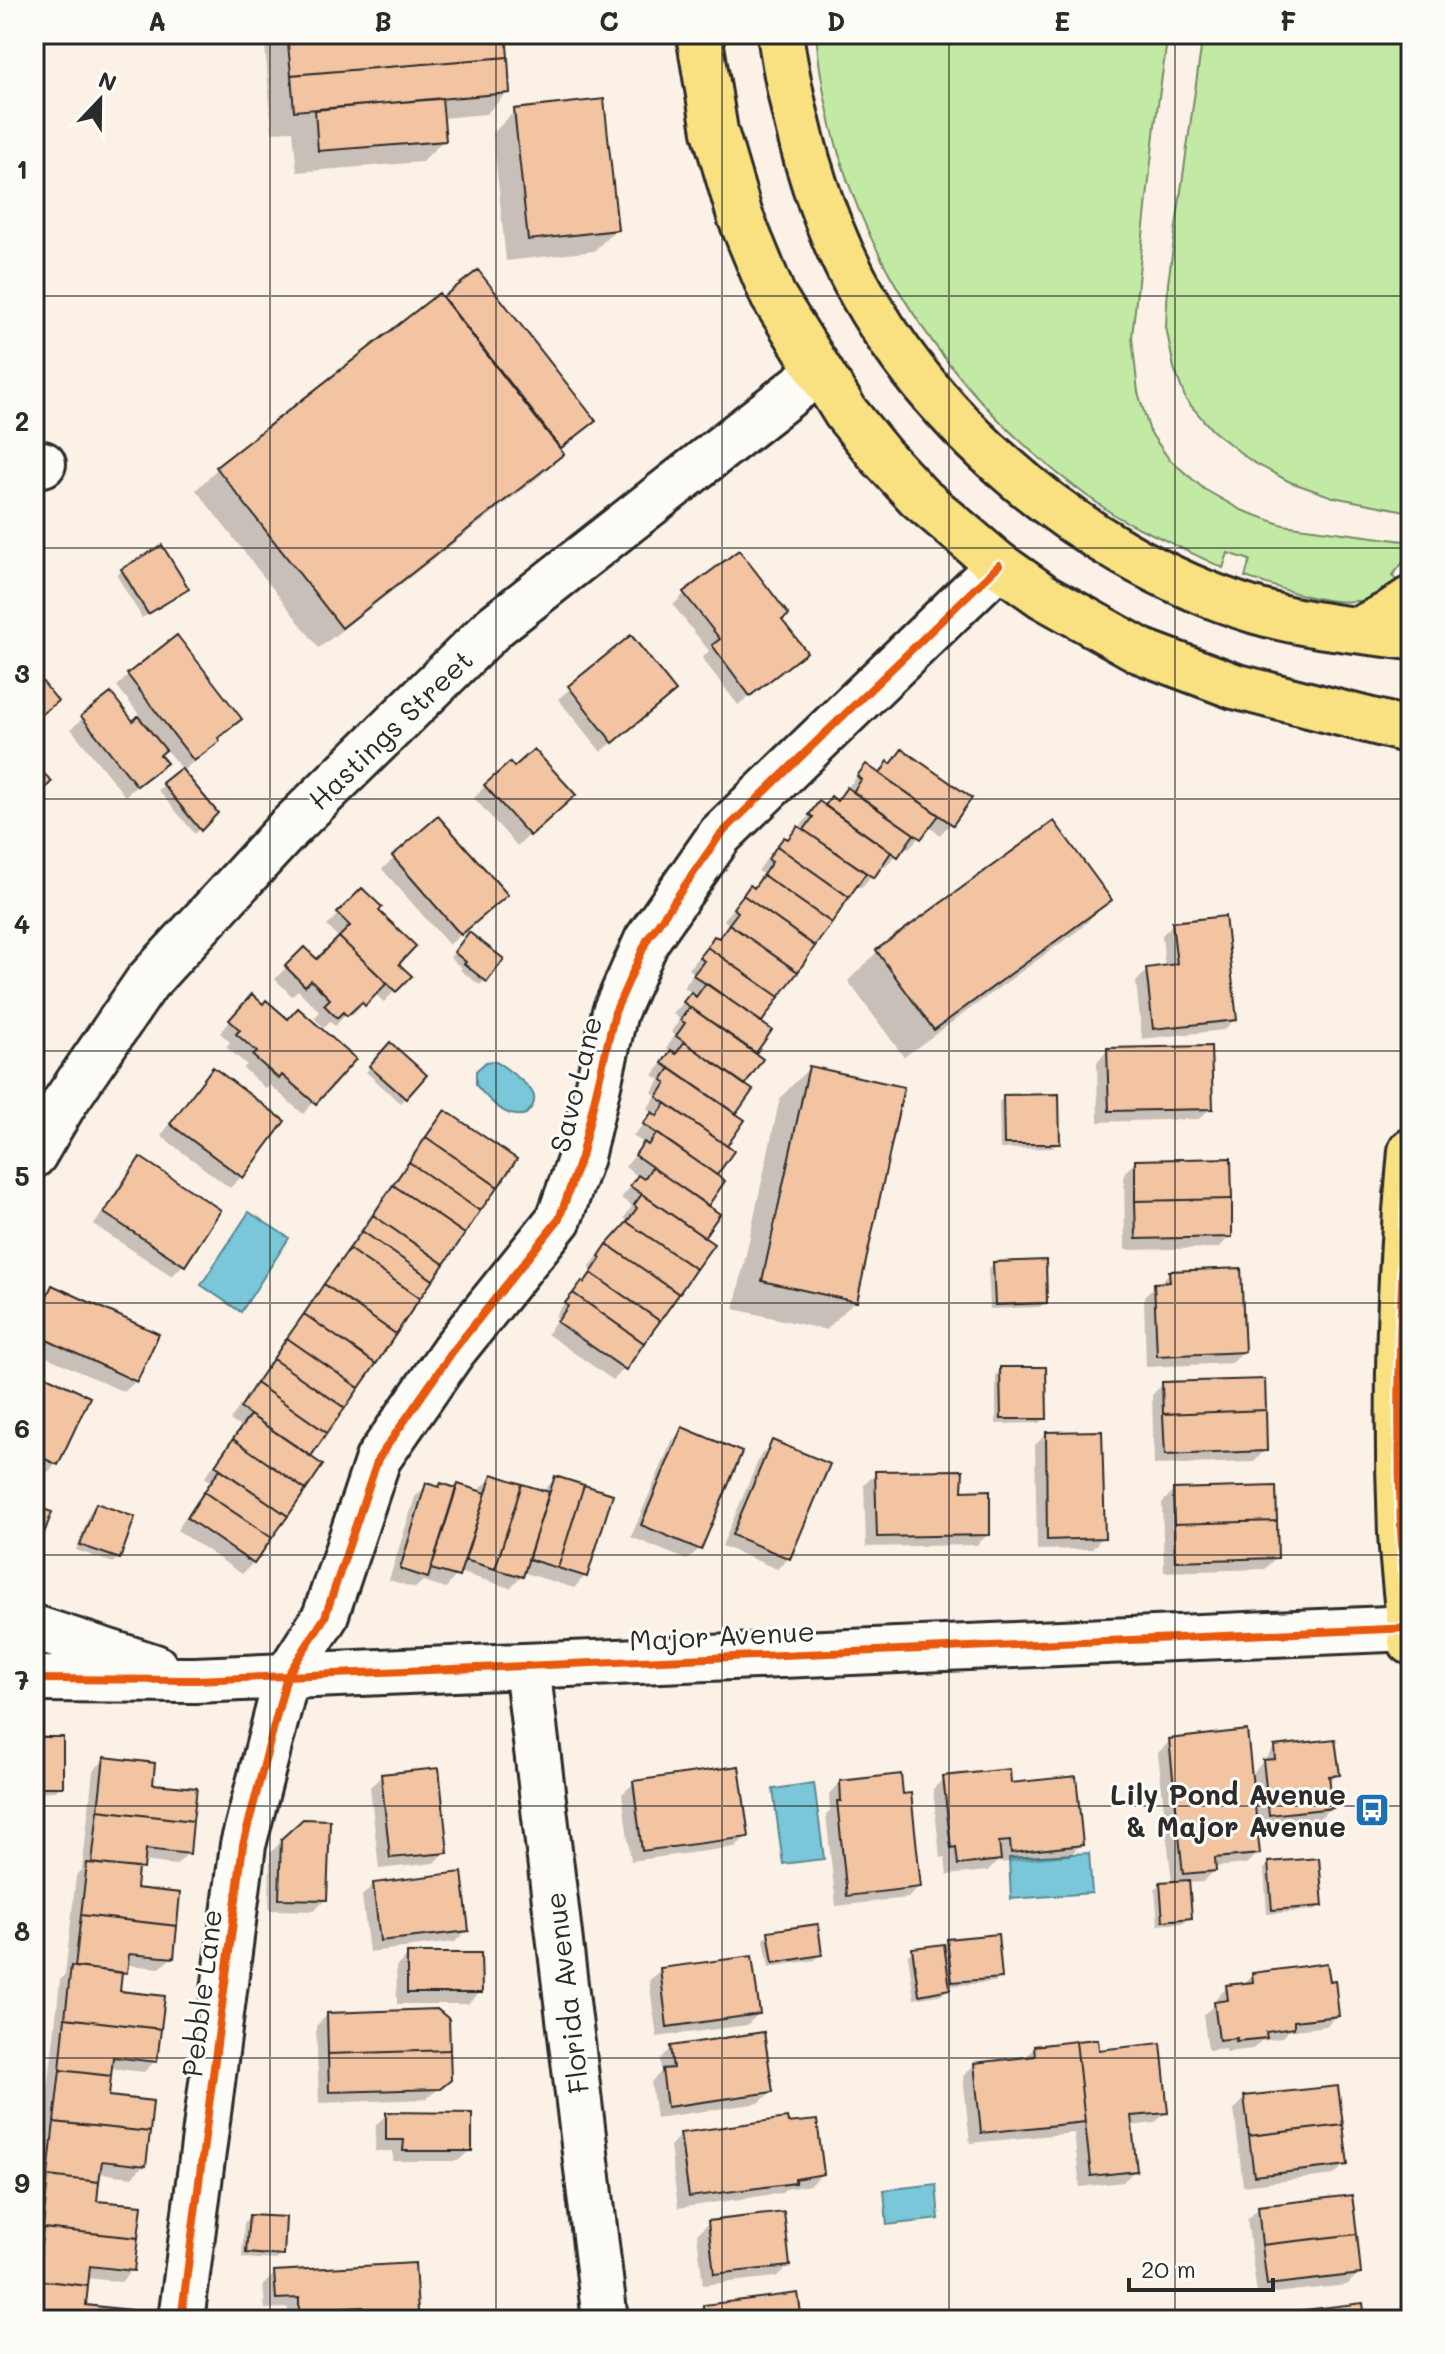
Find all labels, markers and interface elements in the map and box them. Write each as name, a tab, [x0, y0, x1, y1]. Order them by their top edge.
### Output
text: A	[148, 4, 166, 38]
text: B	[374, 4, 392, 38]
text: C	[599, 4, 619, 38]
text: D	[827, 4, 845, 38]
text: E	[1054, 4, 1070, 38]
text: F	[1280, 4, 1296, 38]
north arrow	[60, 60, 140, 140]
text: N	[95, 64, 121, 98]
text: 1	[16, 152, 28, 186]
text: 2	[15, 404, 29, 438]
street label: Hastings Street	[300, 641, 480, 817]
text: 3	[14, 656, 30, 690]
text: 4	[14, 907, 30, 941]
street label: Savo Lane	[541, 1012, 609, 1156]
text: 5	[14, 1159, 30, 1193]
text: 6	[14, 1411, 30, 1445]
street label: Major Avenue	[628, 1612, 816, 1658]
text: 7	[15, 1663, 29, 1697]
place label: Lily Pond Avenue & Major Avenue	[1110, 1776, 1346, 1844]
bus stop icon: Lily Pond Avenue & Major Avenue	[1353, 1791, 1391, 1829]
street label: Florida Avenue	[536, 1890, 596, 2096]
street label: Pebble Lane	[173, 1907, 229, 2079]
text: 8	[14, 1914, 30, 1948]
text: 9	[14, 2166, 30, 2200]
scale bar	[1129, 2242, 1273, 2292]
text: 20 m	[1141, 2253, 1196, 2284]

